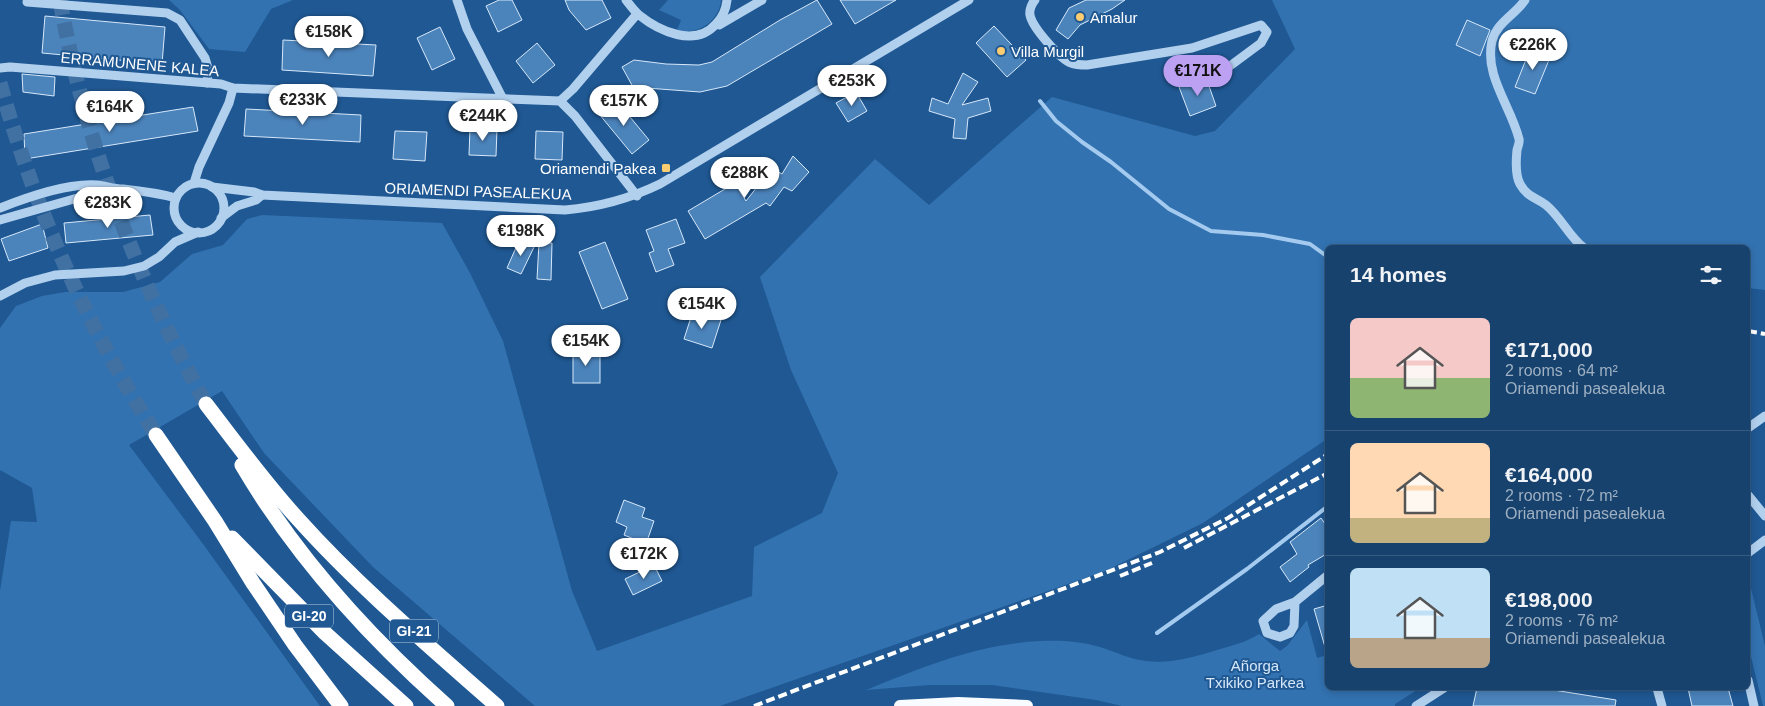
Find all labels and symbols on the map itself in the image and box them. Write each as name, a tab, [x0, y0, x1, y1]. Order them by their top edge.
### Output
place label: Amalur	[1090, 9, 1138, 26]
marker: Amalur	[1074, 11, 1086, 23]
pin: €158K	[294, 15, 364, 58]
pin: €226K	[1498, 28, 1568, 71]
place label: Villa Murgil	[1011, 43, 1084, 60]
marker: Villa Murgil	[995, 45, 1007, 57]
street label: ERRAMUNENE KALEA	[60, 49, 220, 79]
pin: €171K	[1163, 54, 1233, 97]
pin: €253K	[817, 64, 887, 107]
pin: €233K	[268, 84, 338, 126]
pin: €157K	[589, 84, 659, 127]
pin: €164K	[75, 90, 145, 133]
pin: €244K	[448, 100, 518, 142]
pin: €288K	[710, 156, 780, 199]
place label: Oriamendi Pakea	[540, 160, 657, 177]
marker: Oriamendi Pakea	[660, 162, 672, 174]
street label: ORIAMENDI PASEALEKUA	[384, 179, 572, 203]
pin: €283K	[73, 186, 143, 229]
pin: €198K	[486, 214, 556, 257]
pin: €154K	[667, 288, 737, 330]
pin: €154K	[551, 324, 621, 367]
pin: €172K	[609, 538, 679, 580]
road number: GI-20	[285, 604, 333, 628]
road number: GI-21	[390, 620, 438, 642]
park label: Añorga Txikiko Parkea	[1206, 657, 1305, 691]

